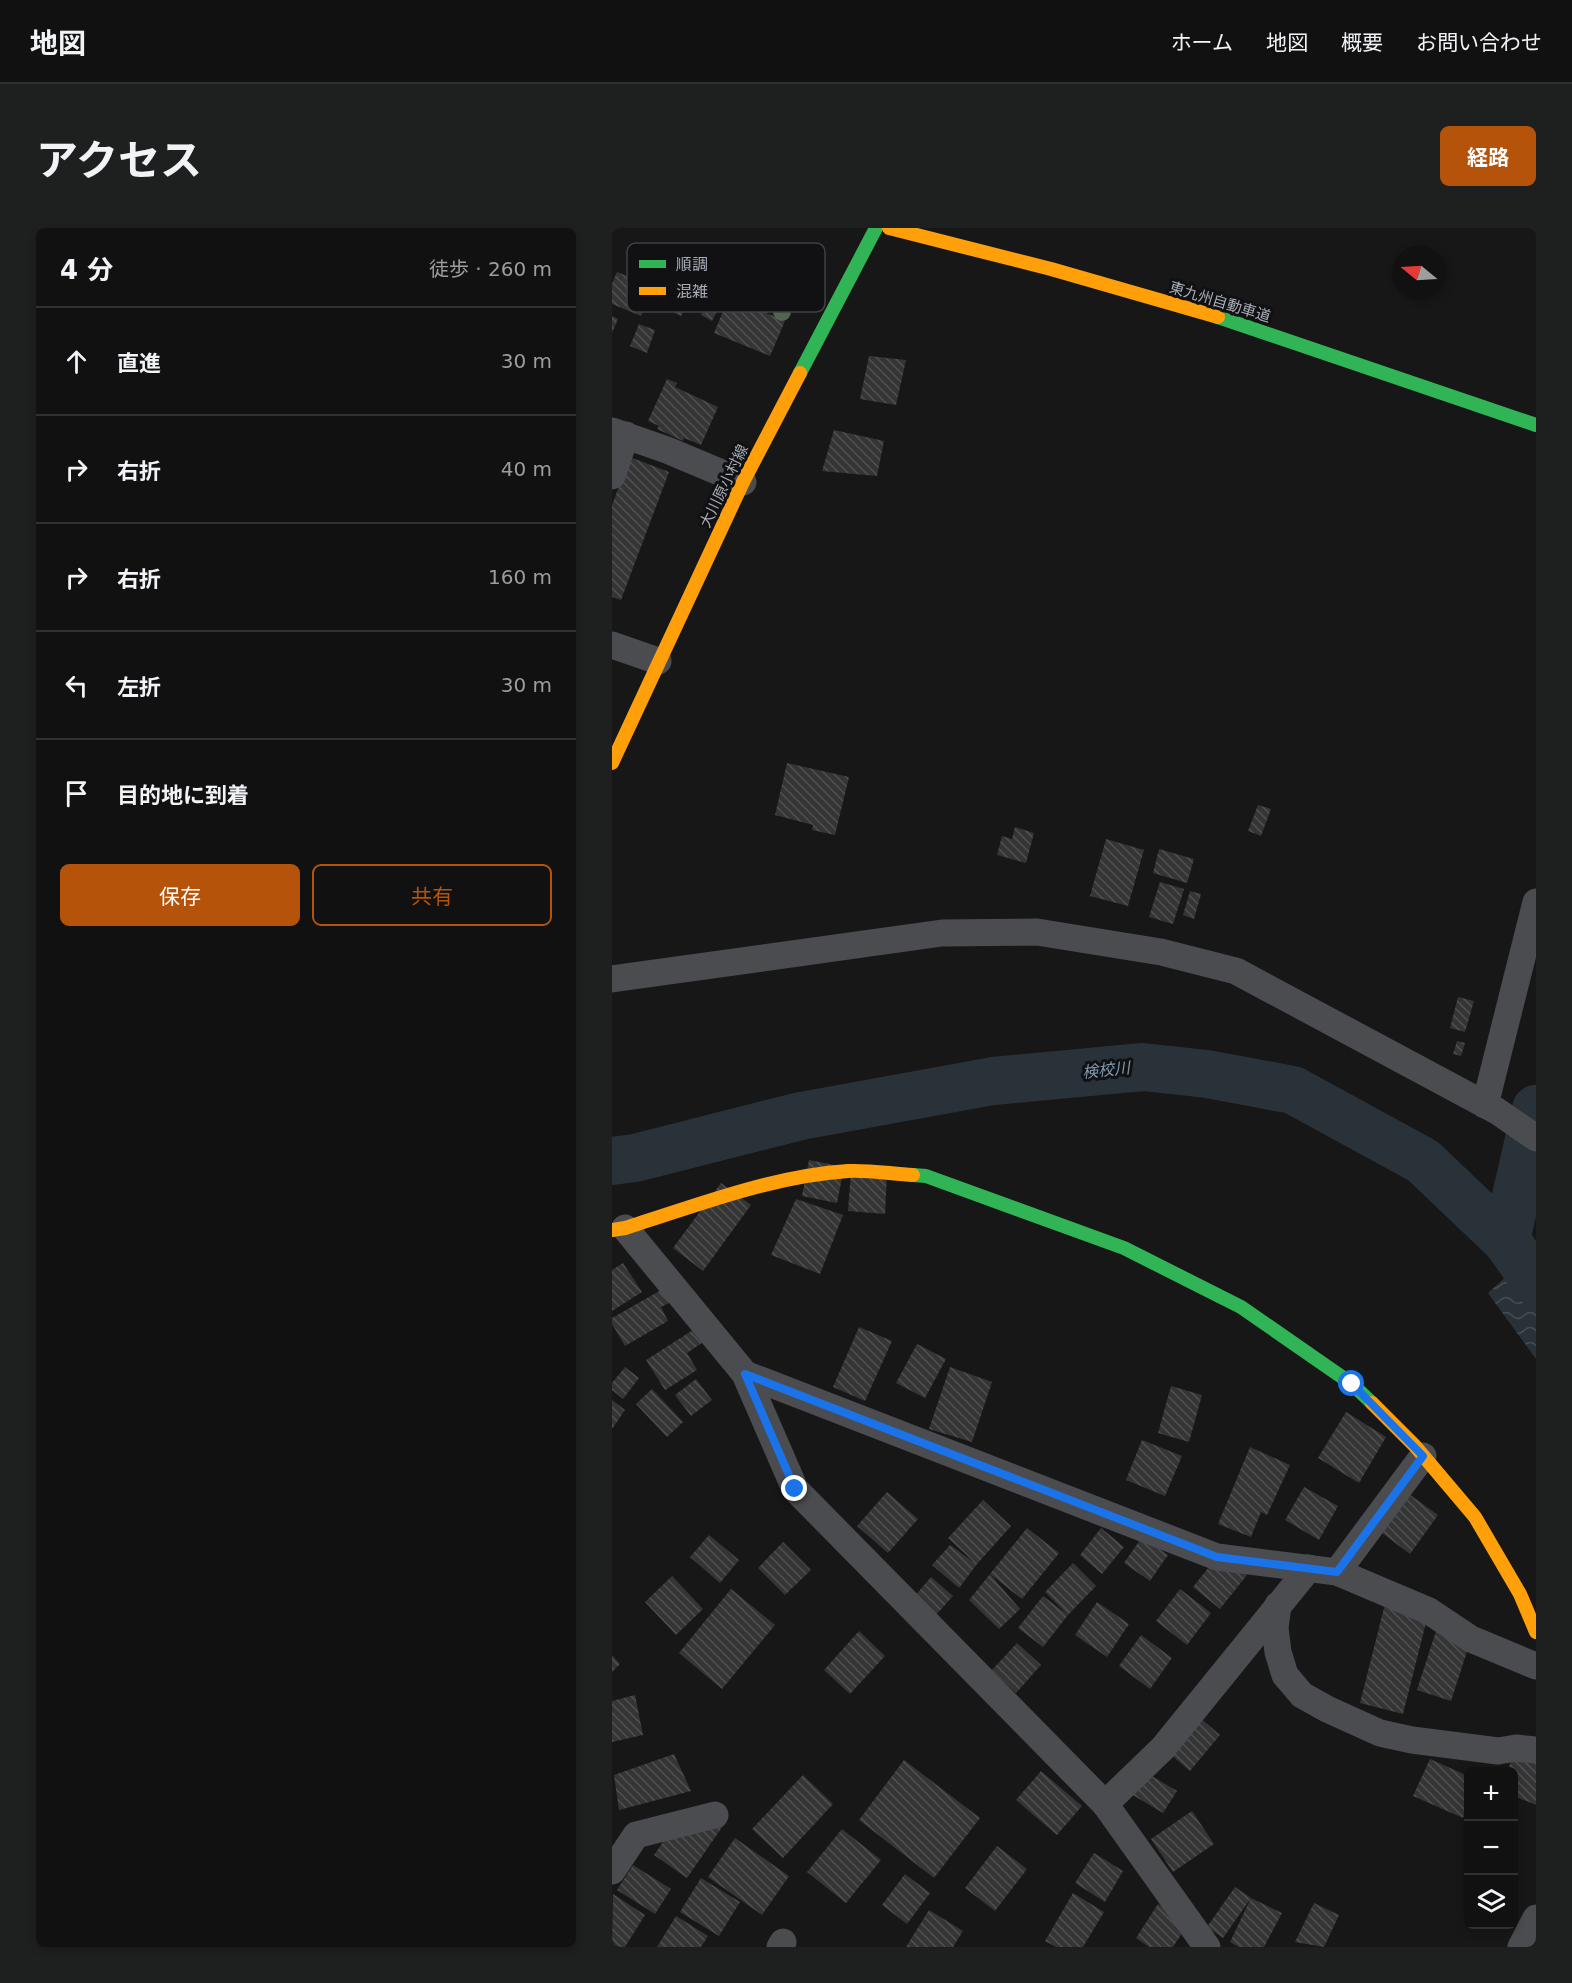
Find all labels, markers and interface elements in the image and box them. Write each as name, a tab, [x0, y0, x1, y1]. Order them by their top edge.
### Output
text: 地図	[30, 27, 86, 60]
text: ホーム	[1171, 31, 1233, 55]
text: 地図	[1266, 31, 1308, 55]
text: 概要	[1341, 31, 1383, 55]
text: お問い合わせ	[1416, 31, 1542, 55]
button: 経路	[1440, 126, 1536, 186]
text: アクセス	[36, 136, 202, 185]
legend	[627, 243, 825, 312]
north arrow	[1392, 246, 1446, 300]
text: 4 分	[60, 255, 113, 285]
text: 順調	[676, 255, 708, 274]
text: 徒歩 · 260 m	[429, 257, 552, 281]
street label: 東九州自動車道	[1167, 278, 1273, 326]
text: 混雑	[676, 282, 708, 301]
icon: ahead	[60, 345, 93, 378]
text: 30 m	[501, 349, 552, 373]
text: 直進	[117, 351, 161, 376]
street label: 大川原小村線	[696, 442, 752, 530]
icon: right	[60, 453, 93, 486]
text: 40 m	[501, 457, 552, 481]
text: 右折	[117, 459, 161, 484]
icon: right	[60, 561, 93, 594]
text: 160 m	[488, 565, 552, 589]
text: 右折	[117, 567, 161, 592]
icon: left	[60, 669, 93, 702]
text: 30 m	[501, 673, 552, 697]
text: 左折	[117, 675, 161, 700]
icon: arrive	[60, 777, 93, 810]
text: 目的地に到着	[117, 783, 249, 808]
button: 保存	[60, 864, 300, 926]
button: 共有	[312, 864, 552, 926]
water label: 検校川	[1081, 1058, 1133, 1082]
route start	[1338, 1370, 1364, 1396]
route end	[781, 1475, 807, 1501]
map controls	[1464, 1767, 1518, 1929]
button: +	[1464, 1767, 1518, 1821]
button: −	[1464, 1821, 1518, 1875]
button: layers	[1464, 1875, 1518, 1929]

